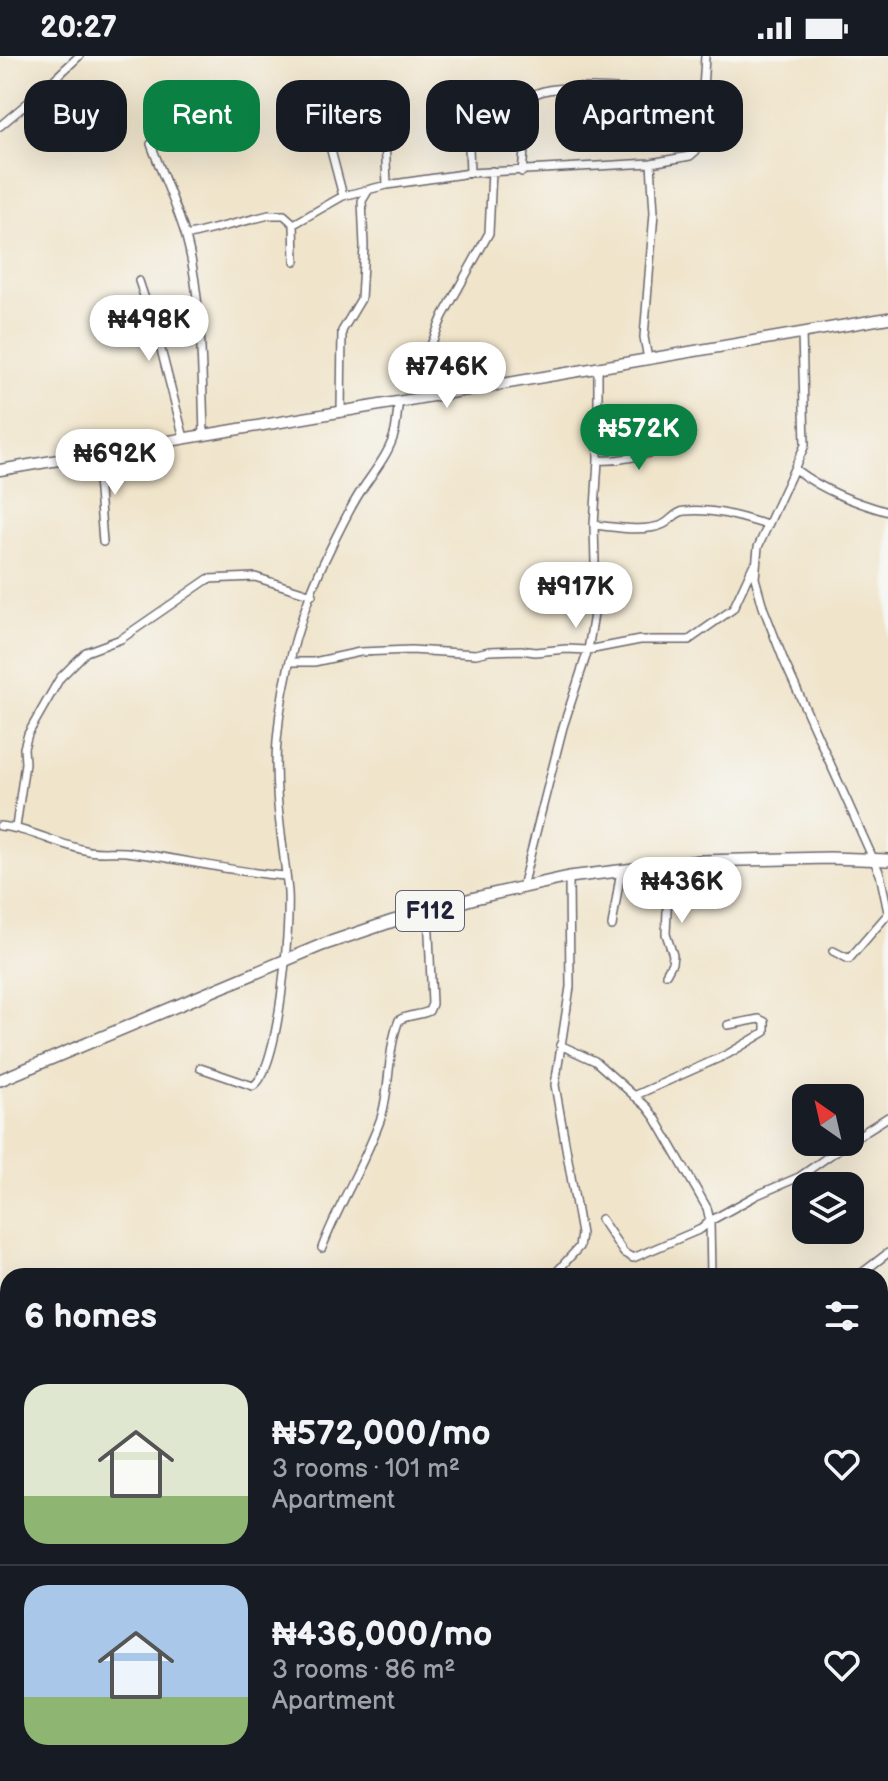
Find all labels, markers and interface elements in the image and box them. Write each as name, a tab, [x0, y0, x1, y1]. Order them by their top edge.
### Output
text: 20:27	[40, 10, 117, 46]
chip: Buy	[24, 80, 127, 152]
chip: Rent	[143, 80, 260, 152]
chip: Filters	[276, 80, 410, 152]
chip: New	[426, 80, 539, 152]
chip: Apartment	[555, 80, 743, 152]
pin: ₦498K	[93, 295, 205, 363]
text: ₦498K	[108, 305, 190, 336]
pin: ₦746K	[391, 342, 503, 410]
text: ₦746K	[406, 352, 488, 383]
pin: ₦572K	[583, 404, 695, 472]
text: ₦572K	[598, 414, 680, 445]
pin: ₦692K	[59, 429, 171, 497]
text: ₦692K	[73, 439, 157, 470]
pin: ₦917K	[520, 562, 632, 630]
text: ₦917K	[538, 572, 615, 603]
pin: ₦436K	[626, 857, 738, 925]
text: ₦436K	[641, 867, 723, 898]
road number: F112	[396, 891, 464, 931]
north arrow	[792, 1084, 864, 1156]
map controls	[792, 1084, 864, 1244]
button: layers	[792, 1172, 864, 1244]
icon: filters	[820, 1294, 864, 1338]
text: 6 homes	[24, 1296, 157, 1337]
text: ₦572,000/mo	[272, 1413, 491, 1454]
icon: home	[88, 1416, 184, 1512]
icon: heart	[820, 1442, 864, 1486]
text: 3 rooms · 101 m²	[272, 1454, 460, 1485]
text: Apartment	[272, 1485, 395, 1516]
text: ₦436,000/mo	[272, 1614, 492, 1655]
icon: home	[88, 1617, 184, 1713]
icon: heart	[820, 1643, 864, 1687]
text: 3 rooms · 86 m²	[272, 1655, 456, 1686]
text: Apartment	[272, 1686, 395, 1717]

